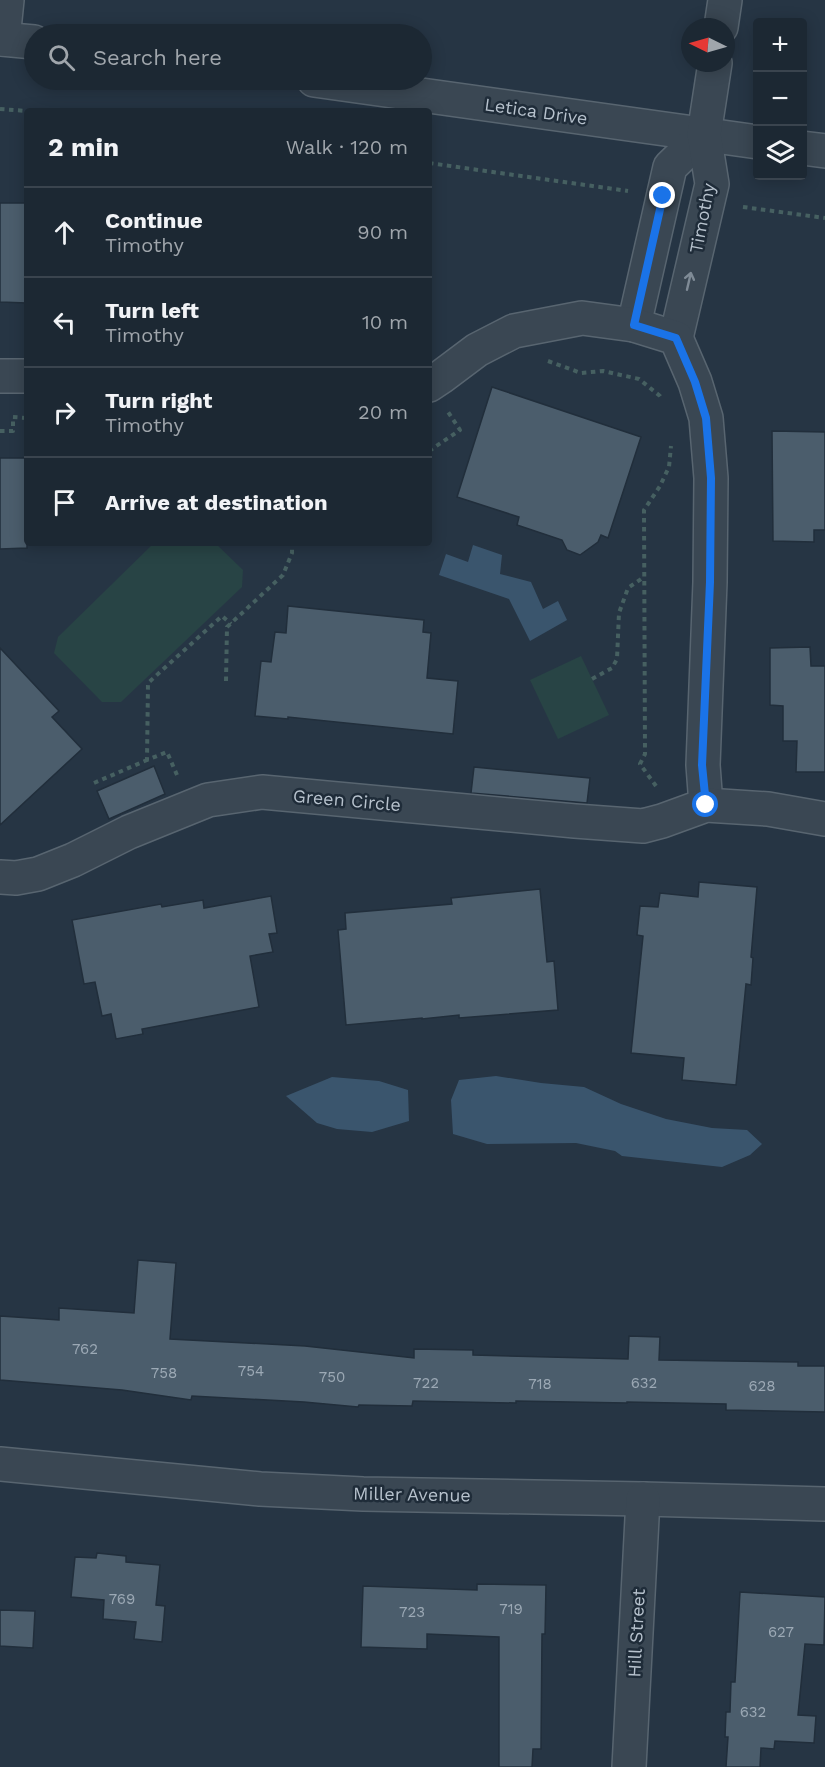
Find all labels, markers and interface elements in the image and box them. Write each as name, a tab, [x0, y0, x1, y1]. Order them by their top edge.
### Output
north arrow	[681, 18, 735, 72]
map controls	[753, 18, 807, 180]
button: +	[753, 18, 807, 72]
search box	[24, 24, 432, 90]
icon: search	[45, 41, 78, 74]
text: Search here	[93, 45, 222, 70]
button: −	[753, 72, 807, 126]
street label: Letica Drive	[483, 93, 589, 129]
button: layers	[753, 126, 807, 180]
text: 2 min	[48, 132, 119, 162]
text: Walk · 120 m	[286, 135, 408, 159]
street label: Timothy	[685, 181, 719, 255]
route end	[649, 182, 675, 208]
text: Continue	[105, 208, 203, 233]
icon: ahead	[48, 216, 81, 249]
text: 90 m	[357, 220, 408, 244]
text: Timothy	[105, 233, 184, 257]
one-way arrow	[684, 272, 696, 291]
text: Turn left	[105, 298, 199, 323]
icon: left	[48, 306, 81, 339]
text: 10 m	[362, 310, 408, 334]
text: Timothy	[105, 323, 184, 347]
text: Turn right	[105, 388, 212, 413]
icon: right	[48, 396, 81, 429]
text: 20 m	[358, 400, 408, 424]
text: Timothy	[105, 413, 184, 437]
icon: arrive	[48, 486, 81, 519]
text: Arrive at destination	[105, 490, 328, 515]
street label: Green Circle	[292, 785, 402, 815]
route start	[692, 791, 718, 817]
house number: 762	[72, 1340, 98, 1358]
house number: 754	[238, 1362, 264, 1380]
house number: 758	[151, 1364, 177, 1382]
house number: 750	[319, 1368, 345, 1386]
house number: 722	[413, 1374, 439, 1392]
house number: 632	[631, 1374, 657, 1392]
house number: 718	[528, 1375, 552, 1393]
house number: 628	[748, 1377, 776, 1395]
street label: Miller Avenue	[353, 1482, 471, 1506]
street label: Hill Street	[623, 1588, 649, 1678]
house number: 769	[109, 1590, 135, 1608]
house number: 719	[499, 1600, 523, 1618]
house number: 723	[399, 1603, 425, 1621]
house number: 627	[768, 1623, 794, 1641]
house number: 632	[740, 1703, 766, 1721]

